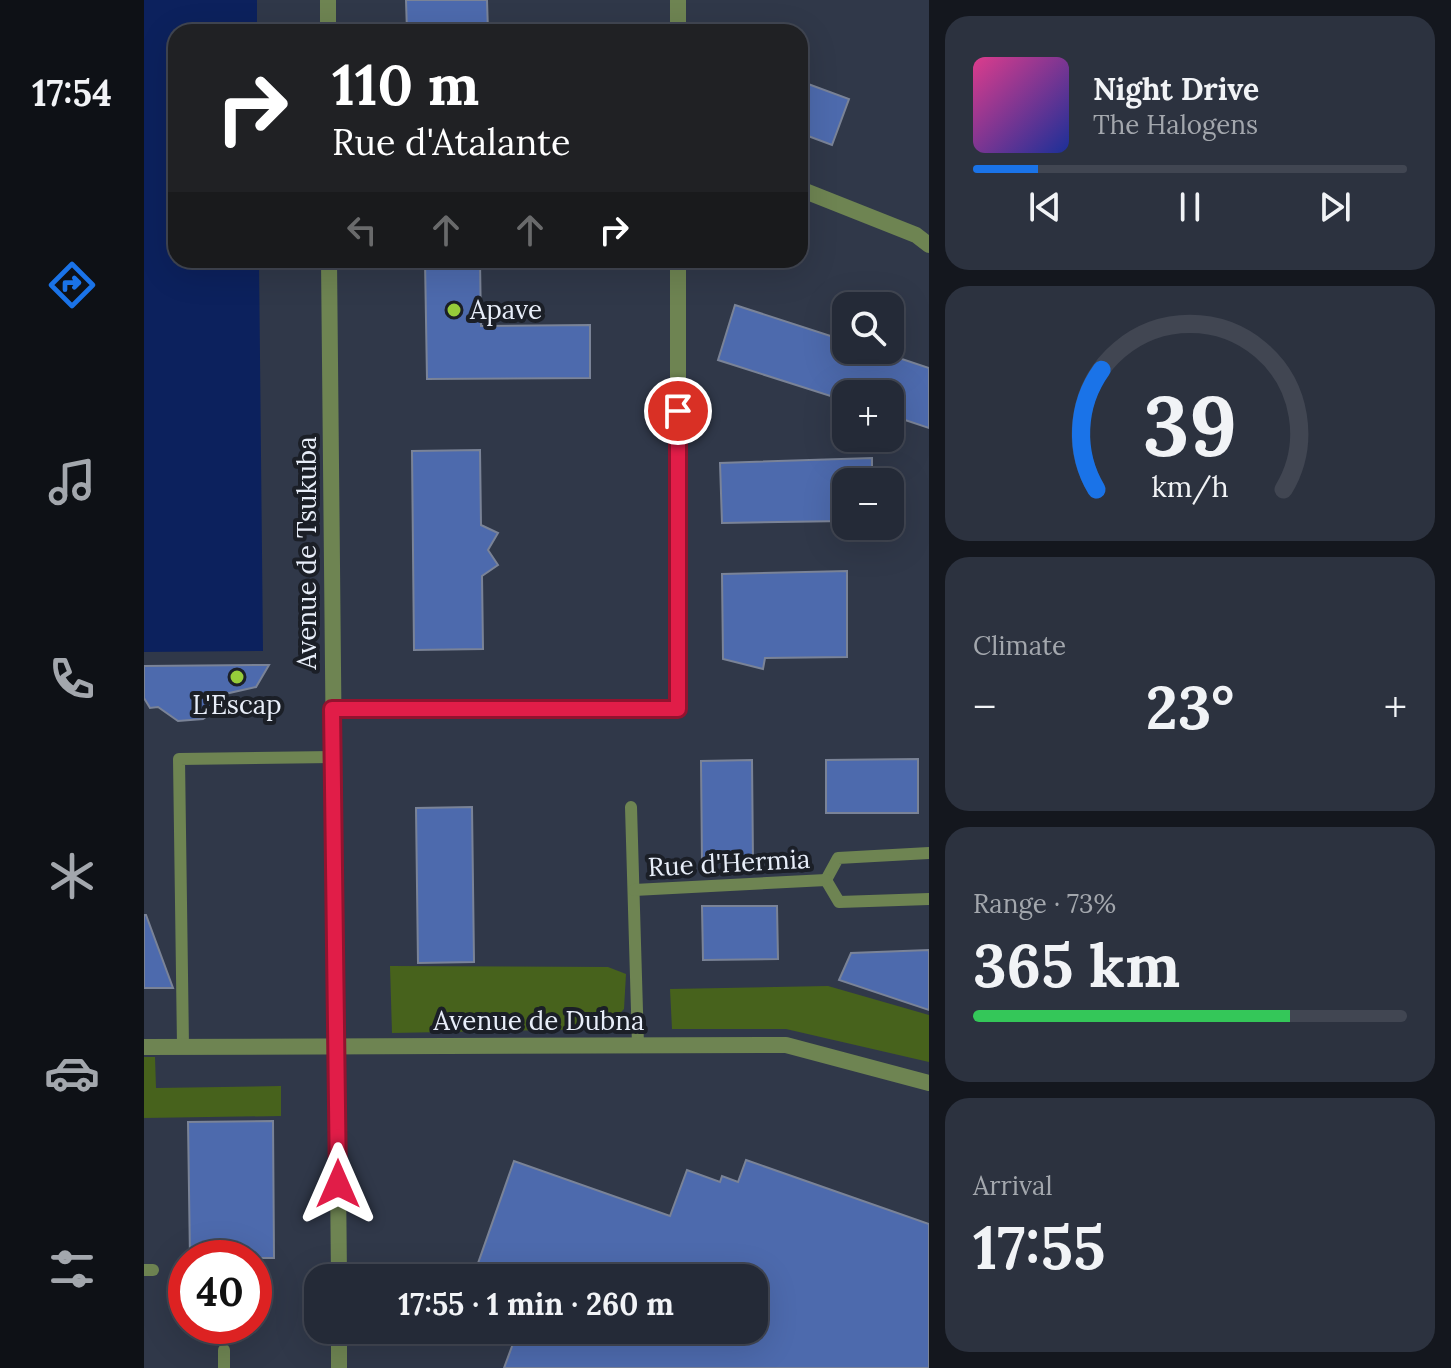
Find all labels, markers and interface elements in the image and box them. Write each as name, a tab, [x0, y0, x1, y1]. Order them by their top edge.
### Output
text: 110 m	[332, 49, 479, 120]
icon: right	[200, 56, 304, 160]
text: 17:54	[32, 70, 112, 116]
text: Night Drive	[1093, 70, 1259, 108]
text: The Halogens	[1093, 108, 1258, 141]
text: Rue d'Atalante	[332, 119, 570, 165]
icon: previous	[1023, 185, 1067, 229]
icon: pause	[1168, 185, 1212, 229]
icon: next	[1313, 185, 1357, 229]
icon: left	[340, 208, 384, 252]
icon: ahead	[424, 208, 468, 252]
icon: ahead	[508, 208, 552, 252]
icon: right	[592, 208, 636, 252]
icon: directions	[44, 257, 100, 313]
map controls	[832, 292, 904, 540]
button: search	[832, 292, 904, 364]
place label: Apave	[469, 293, 542, 326]
marker: Apave	[445, 301, 463, 319]
text: 39	[1143, 371, 1237, 478]
pin	[644, 377, 712, 445]
button: +	[832, 380, 904, 452]
icon: arrive	[656, 389, 700, 433]
street label: Avenue de Tsukuba	[290, 436, 323, 671]
icon: music	[44, 454, 100, 510]
button: −	[832, 468, 904, 540]
text: km/h	[1151, 468, 1229, 505]
text: Climate	[973, 629, 1066, 662]
icon: phone	[44, 651, 100, 707]
marker: L'Escap	[228, 668, 246, 686]
text: 23°	[1146, 669, 1234, 745]
text: −	[973, 679, 996, 735]
text: +	[1384, 679, 1407, 735]
place label: L'Escap	[192, 688, 282, 721]
street label: Rue d'Hermia	[647, 842, 811, 883]
icon: climate	[44, 848, 100, 904]
text: Range · 73%	[973, 887, 1116, 920]
text: 365 km	[973, 927, 1180, 1003]
street label: Avenue de Dubna	[433, 1004, 644, 1037]
icon: car	[44, 1045, 100, 1101]
position arrow	[296, 1142, 380, 1226]
text: Arrival	[973, 1169, 1052, 1202]
text: 17:55	[973, 1209, 1105, 1285]
speed limit sign: 40	[168, 1240, 272, 1344]
icon: filters	[44, 1241, 100, 1297]
text: 17:55 · 1 min · 260 m	[398, 1285, 674, 1323]

